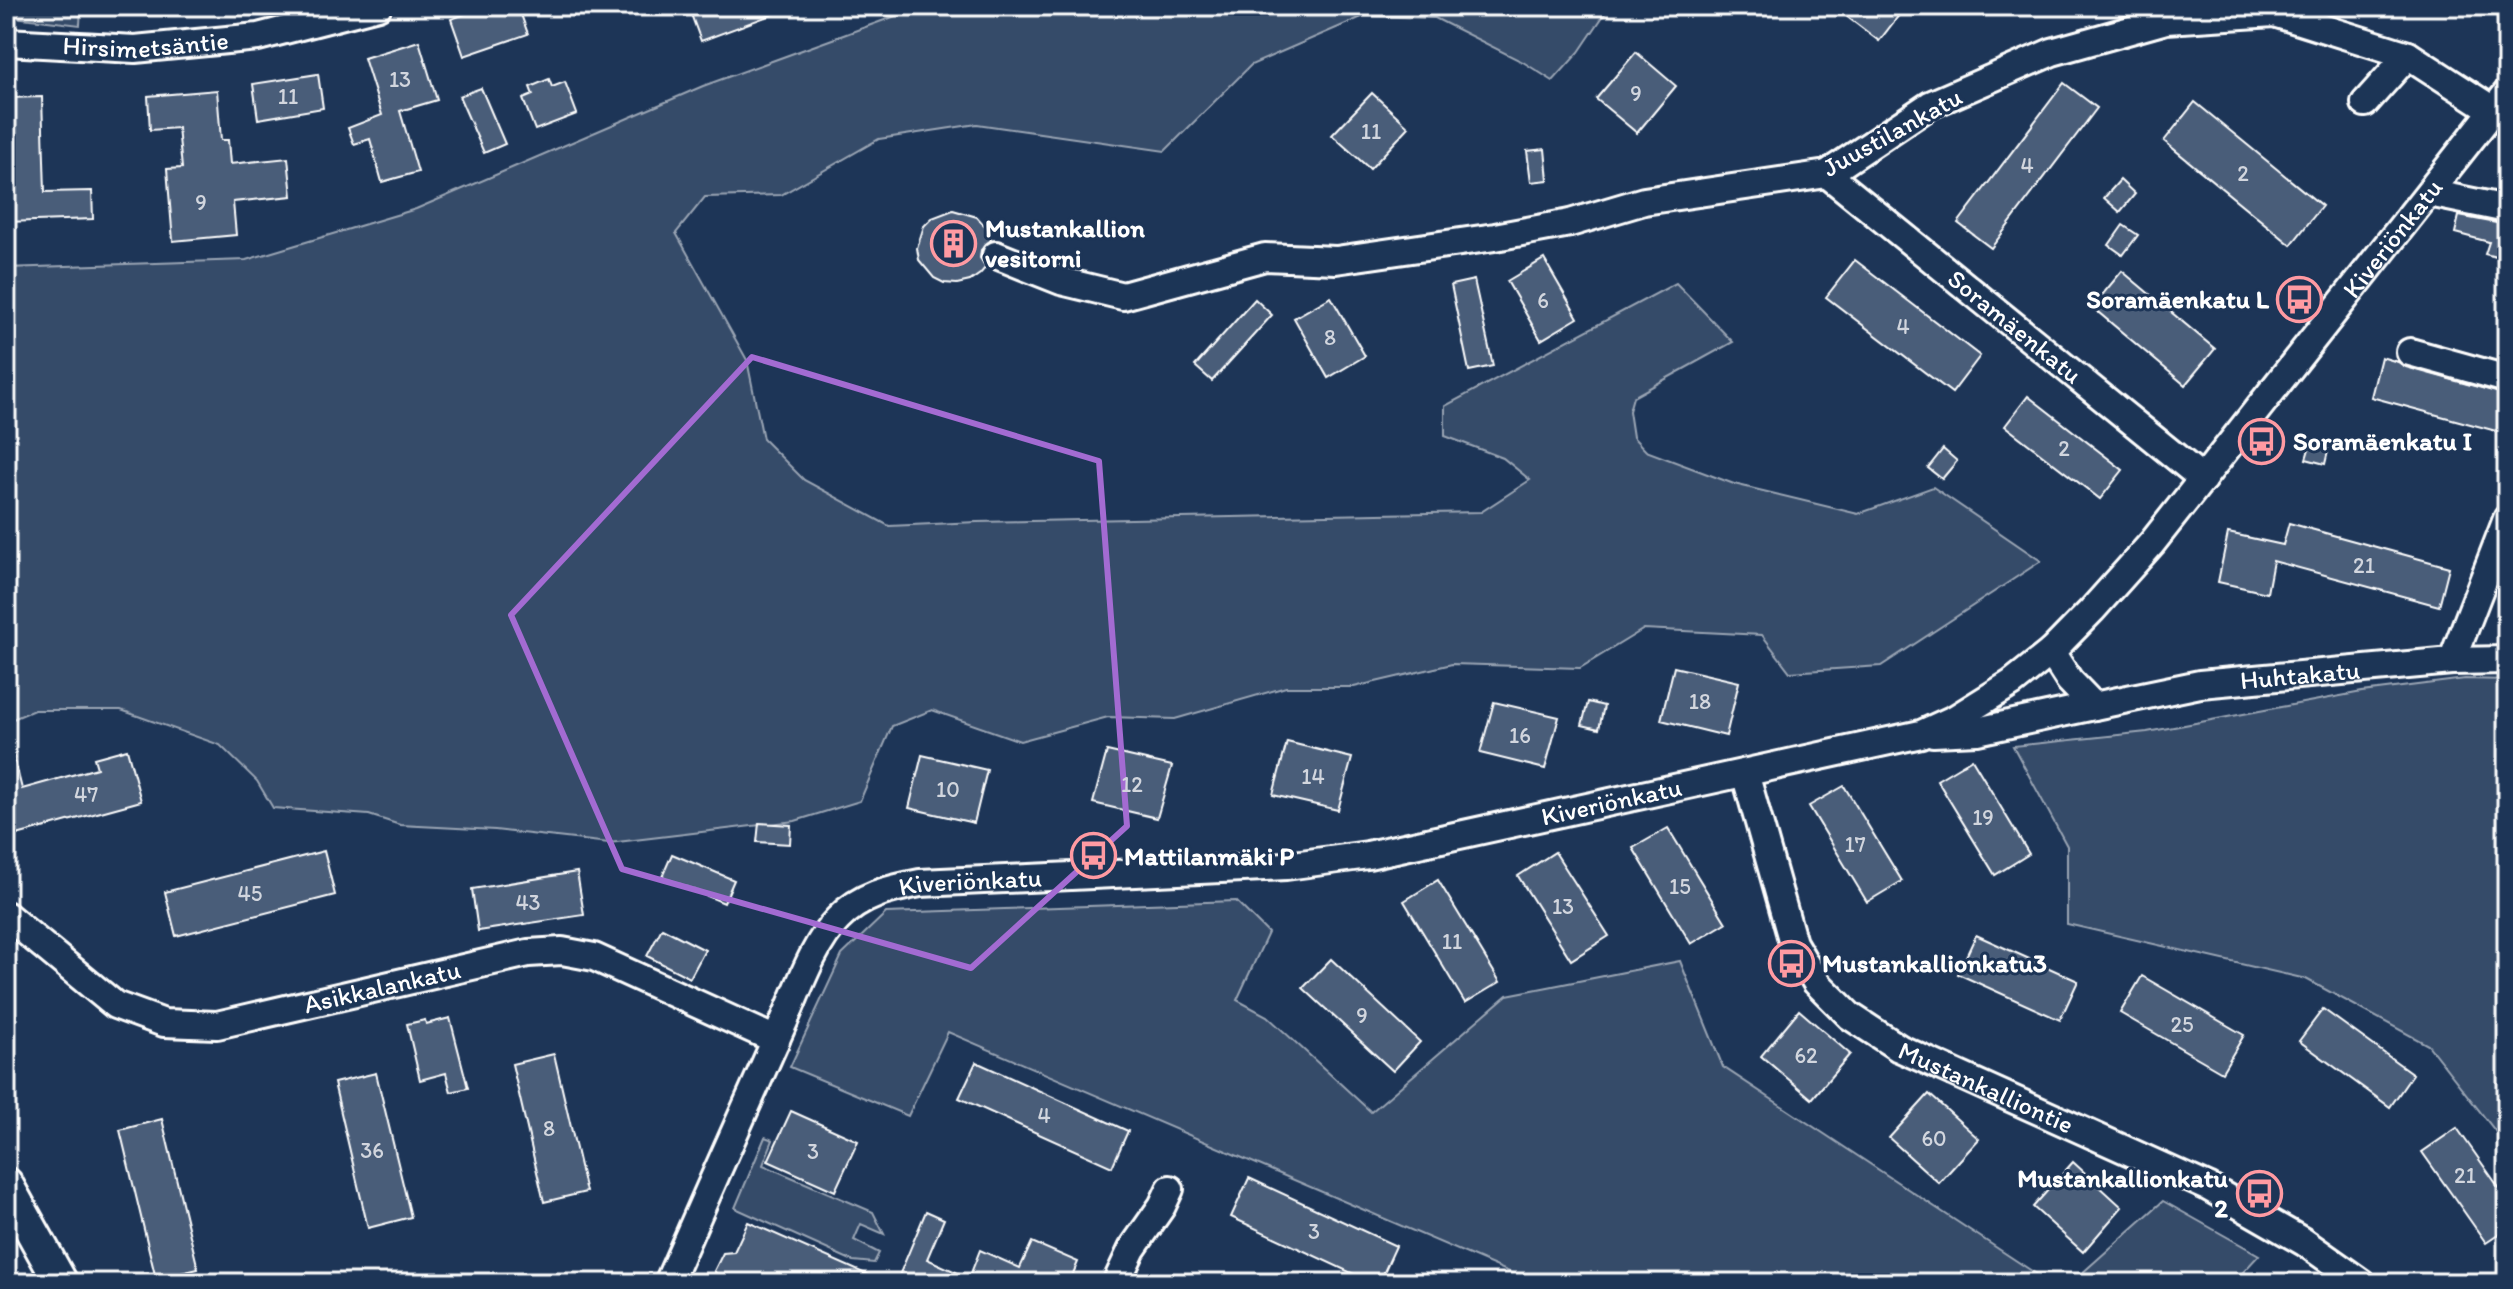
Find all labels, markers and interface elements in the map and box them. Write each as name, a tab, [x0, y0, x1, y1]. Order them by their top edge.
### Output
street label: Hirsimetsäntie	[62, 24, 230, 65]
house number: 13	[389, 66, 411, 93]
house number: 9	[1630, 80, 1642, 107]
street label: Juustilankatu	[1817, 80, 1967, 184]
house number: 11	[278, 83, 298, 110]
house number: 11	[1361, 118, 1381, 145]
house number: 4	[2020, 152, 2034, 179]
house number: 2	[2237, 160, 2249, 187]
street label: Kiveriönkatu	[2335, 172, 2449, 304]
house number: 9	[195, 189, 207, 216]
place label: Mustankallion vesitorni	[985, 212, 1145, 274]
building icon: Mustankallion vesitorni	[930, 219, 978, 267]
street label: Soramäenkatu	[1941, 262, 2089, 390]
bus stop icon: Soramäenkatu L	[2276, 275, 2324, 323]
place label: Soramäenkatu L	[2086, 283, 2270, 315]
house number: 6	[1537, 287, 1549, 314]
house number: 4	[1896, 313, 1910, 340]
house number: 8	[1324, 324, 1336, 351]
bus stop icon: Soramäenkatu I	[2238, 417, 2286, 465]
place label: Soramäenkatu I	[2293, 425, 2473, 457]
house number: 2	[2058, 435, 2070, 462]
house number: 21	[2353, 552, 2375, 579]
street label: Huhtakatu	[2239, 653, 2361, 696]
house number: 18	[1689, 688, 1711, 715]
house number: 16	[1509, 722, 1531, 749]
house number: 14	[1301, 763, 1325, 790]
house number: 12	[1121, 771, 1143, 798]
street label: Kiveriönkatu	[1538, 771, 1685, 833]
house number: 10	[936, 776, 960, 803]
house number: 47	[74, 781, 98, 808]
house number: 19	[1972, 804, 1994, 831]
house number: 17	[1844, 831, 1866, 858]
bus stop icon: Mattilanmäki P	[1069, 832, 1117, 880]
place label: Mattilanmäki P	[1124, 840, 1294, 872]
street label: Kiveriönkatu	[896, 861, 1042, 903]
house number: 15	[1669, 873, 1691, 900]
house number: 45	[238, 880, 262, 907]
house number: 43	[515, 889, 541, 916]
house number: 13	[1552, 893, 1574, 920]
house number: 11	[1442, 928, 1462, 955]
bus stop icon: Mustankallionkatu3	[1767, 939, 1815, 987]
place label: Mustankallionkatu3	[1822, 947, 2047, 979]
street label: Asikkalankatu	[301, 953, 464, 1020]
house number: 9	[1356, 1002, 1368, 1029]
house number: 25	[2170, 1011, 2194, 1038]
street label: Mustankalliontie	[1893, 1034, 2079, 1140]
house number: 62	[1794, 1042, 1818, 1069]
house number: 4	[1037, 1102, 1051, 1129]
house number: 8	[543, 1115, 555, 1142]
house number: 60	[1921, 1125, 1947, 1152]
house number: 36	[360, 1137, 384, 1164]
house number: 3	[807, 1138, 819, 1165]
place label: Mustankallionkatu 2	[2017, 1162, 2229, 1224]
house number: 21	[2454, 1162, 2476, 1189]
bus stop icon: Mustankallionkatu 2	[2235, 1169, 2283, 1217]
house number: 3	[1308, 1218, 1320, 1245]

